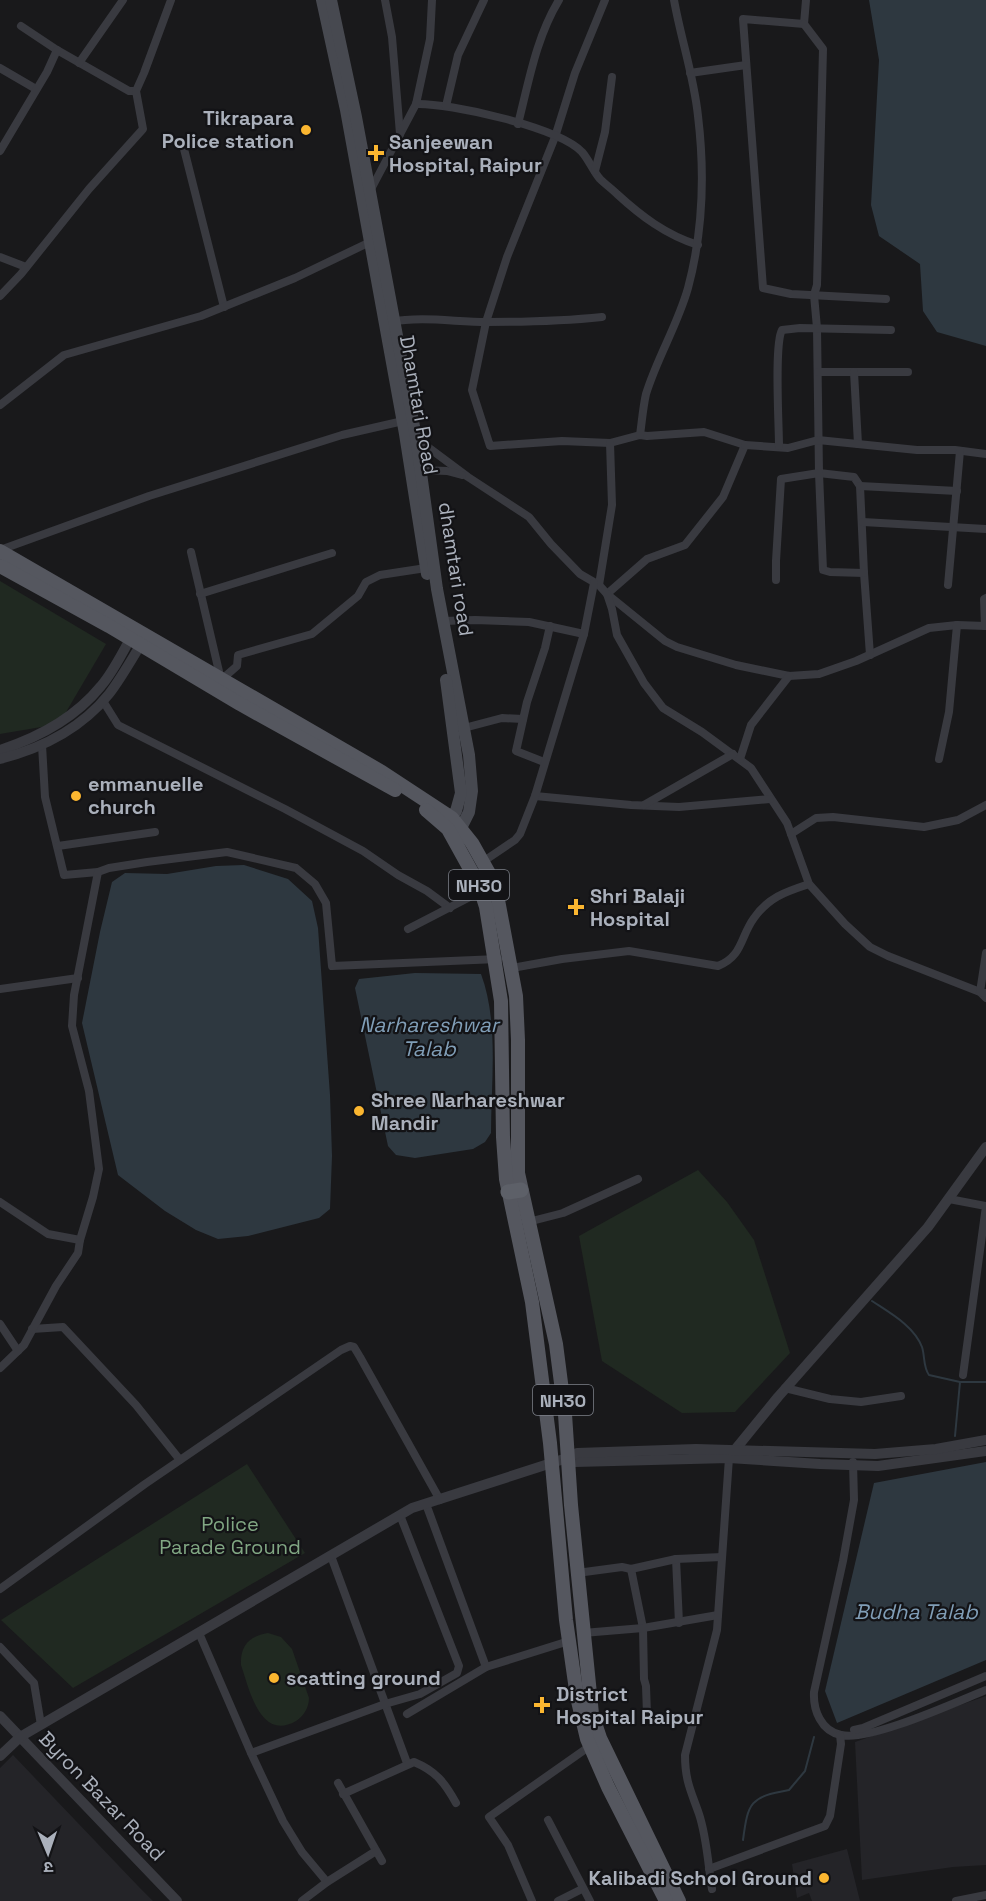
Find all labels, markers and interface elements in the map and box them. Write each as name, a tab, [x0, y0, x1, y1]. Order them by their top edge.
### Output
place label: Tikrapara Police station	[162, 105, 294, 154]
marker: Tikrapara Police station	[299, 123, 313, 137]
place label: Sanjeewan Hospital, Raipur	[389, 129, 542, 178]
marker: Sanjeewan Hospital, Raipur	[367, 144, 385, 162]
street label: Dhamtari Road	[394, 333, 444, 477]
street label: dhamtari road	[433, 500, 479, 638]
place label: emmanuelle church	[88, 771, 203, 820]
marker: emmanuelle church	[69, 789, 83, 803]
road number: NH30	[449, 870, 509, 900]
place label: Shri Balaji Hospital	[590, 883, 685, 932]
marker: Shri Balaji Hospital	[567, 898, 585, 916]
water label: Narhareshwar Talab	[359, 1011, 501, 1062]
place label: Shree Narhareshwar Mandir	[371, 1087, 565, 1136]
marker: Shree Narhareshwar Mandir	[352, 1104, 366, 1118]
road number: NH30	[533, 1385, 593, 1415]
park label: Police Parade Ground	[159, 1511, 301, 1560]
water label: Budha Talab	[854, 1598, 979, 1625]
place label: scatting ground	[286, 1665, 441, 1691]
marker: scatting ground	[267, 1671, 281, 1685]
place label: District Hospital Raipur	[556, 1681, 704, 1730]
marker: District Hospital Raipur	[533, 1696, 551, 1714]
street label: Byron Bazar Road	[33, 1726, 171, 1866]
north arrow	[18, 1823, 78, 1883]
text: उ	[43, 1857, 54, 1878]
place label: Kalibadi School Ground	[589, 1865, 812, 1891]
marker: Kalibadi School Ground	[817, 1871, 831, 1885]

